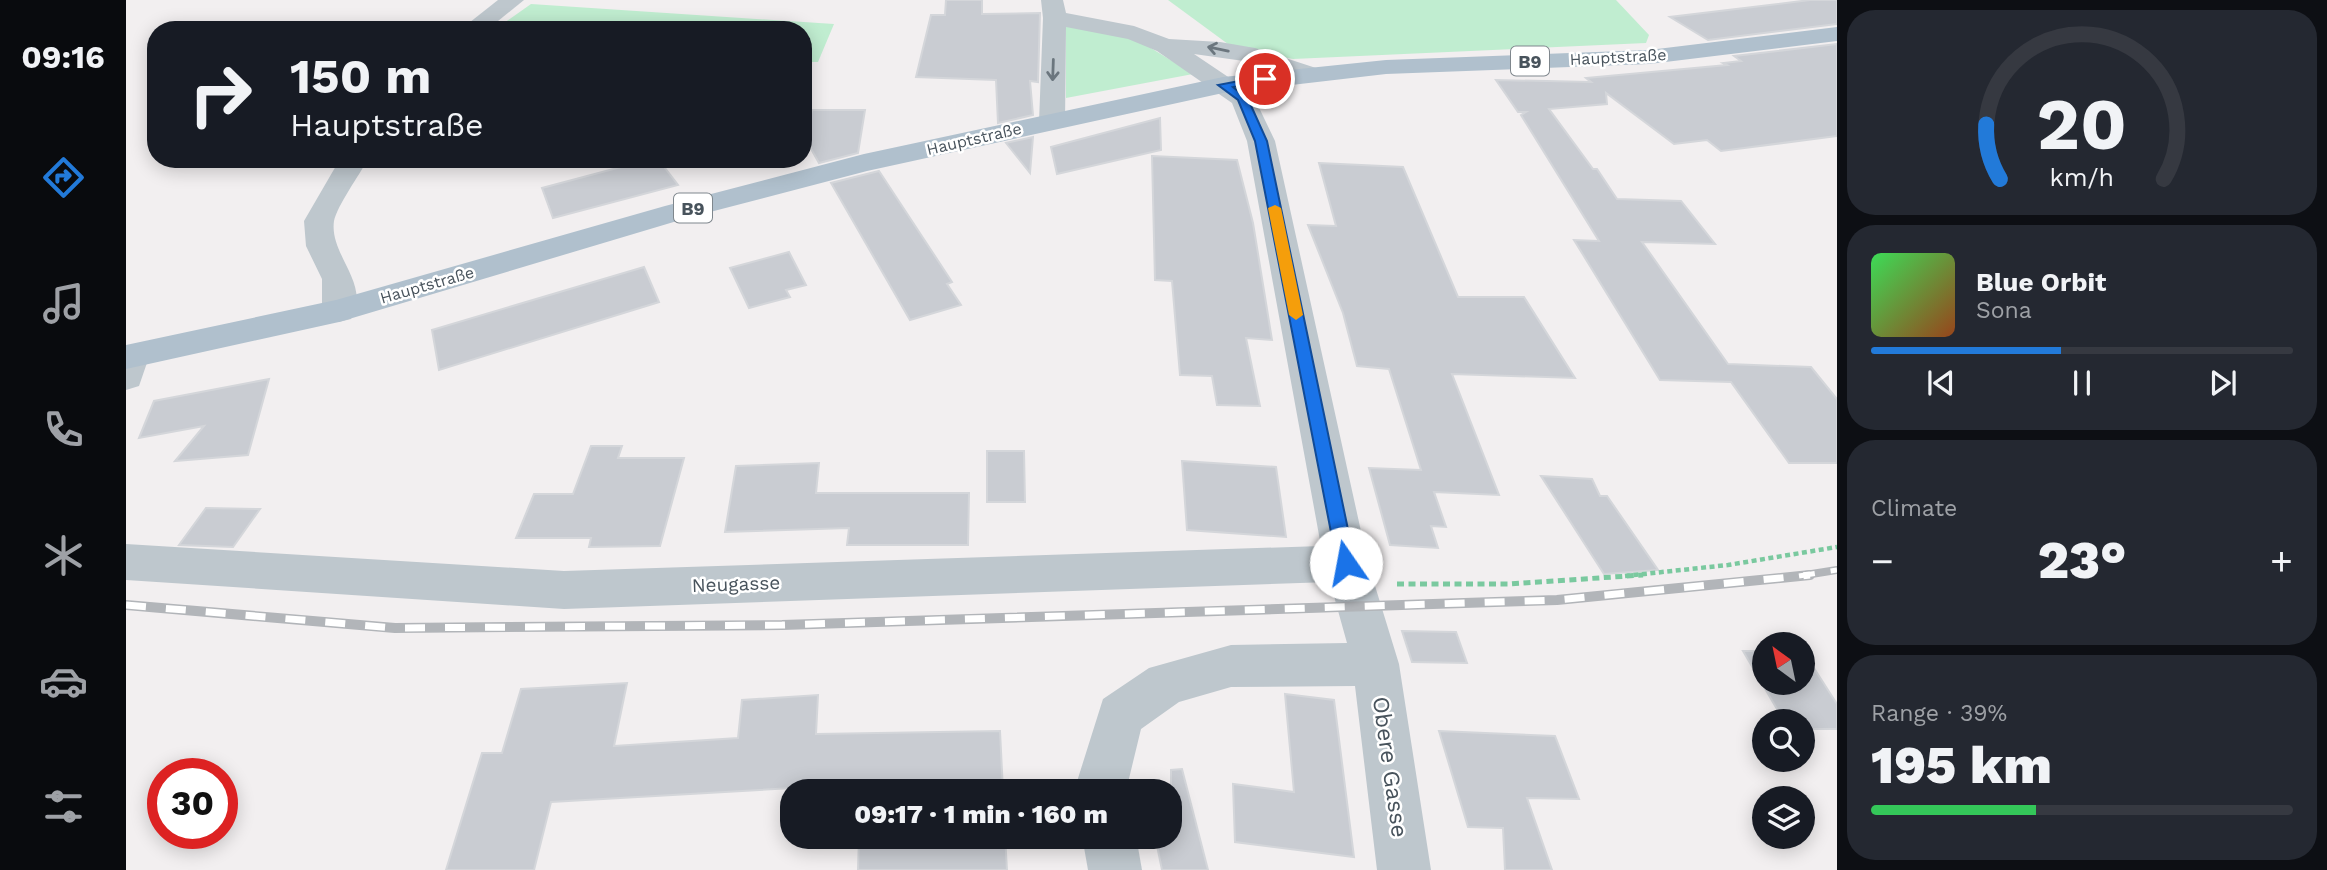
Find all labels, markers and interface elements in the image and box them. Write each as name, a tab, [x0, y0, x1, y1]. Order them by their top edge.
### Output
text: 09:16	[21, 38, 105, 76]
one-way arrow	[1207, 41, 1230, 55]
street label: Hauptstraße	[1569, 45, 1667, 69]
road number: B9	[1511, 46, 1549, 76]
text: 150 m	[290, 47, 431, 105]
icon: right	[175, 49, 266, 140]
pin	[1235, 49, 1295, 109]
one-way arrow	[1047, 58, 1060, 81]
icon: arrive	[1246, 60, 1284, 98]
text: 20	[2037, 81, 2127, 167]
text: Hauptstraße	[290, 106, 484, 144]
street label: Hauptstraße	[925, 119, 1023, 159]
icon: directions	[39, 153, 88, 202]
text: km/h	[2050, 162, 2114, 191]
road number: B9	[674, 194, 712, 223]
street label: Hauptstraße	[378, 263, 476, 307]
text: Blue Orbit	[1976, 267, 2106, 297]
icon: music	[39, 279, 88, 328]
text: Sona	[1976, 297, 2032, 324]
icon: previous	[1922, 364, 1960, 402]
icon: pause	[2063, 364, 2101, 402]
icon: next	[2204, 364, 2242, 402]
icon: phone	[39, 405, 88, 454]
text: Climate	[1871, 495, 1957, 522]
position arrow	[1309, 526, 1383, 600]
text: 23°	[2038, 530, 2126, 591]
icon: climate	[39, 531, 88, 580]
text: −	[1871, 539, 1894, 583]
text: +	[2270, 539, 2293, 583]
street label: Neugasse	[691, 571, 781, 597]
north arrow	[1752, 632, 1815, 695]
map controls	[1752, 632, 1815, 849]
icon: car	[39, 657, 88, 706]
street label: Obere Gasse	[1367, 695, 1413, 839]
text: Range · 39%	[1871, 700, 2007, 727]
button: search	[1752, 709, 1815, 772]
text: 195 km	[1871, 735, 2052, 796]
speed limit sign: 30	[147, 758, 238, 849]
icon: filters	[39, 782, 88, 831]
button: layers	[1752, 786, 1815, 849]
text: 09:17 · 1 min · 160 m	[854, 799, 1108, 829]

